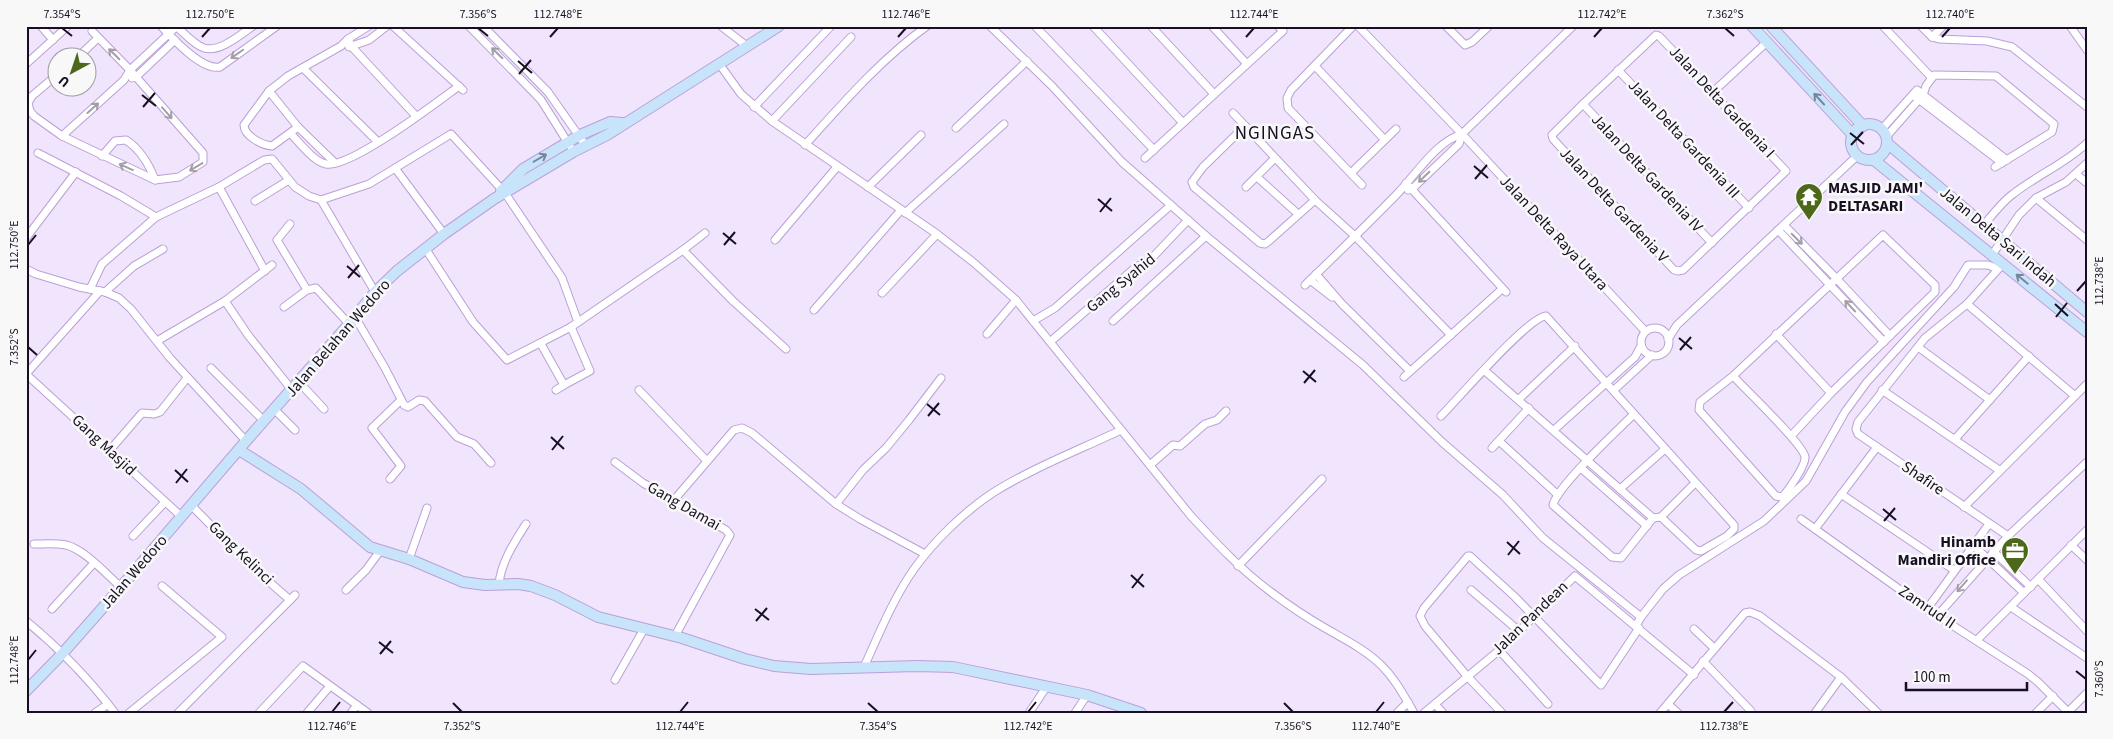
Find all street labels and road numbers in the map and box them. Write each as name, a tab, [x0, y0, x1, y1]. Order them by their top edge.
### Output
street label: Jalan Delta Gardenia I	[1664, 41, 1780, 163]
street label: Jalan Delta Gardenia III	[1623, 75, 1745, 203]
street label: Jalan Delta Gardenia IV	[1586, 109, 1708, 238]
street label: Jalan Delta Gardenia V	[1555, 143, 1674, 268]
street label: Jalan Delta Raya Utara	[1495, 171, 1613, 295]
street label: Jalan Delta Sari Indah	[1935, 182, 2061, 292]
street label: Gang Syahid	[1082, 248, 1160, 318]
street label: Jalan Belahan Wedoro	[280, 274, 396, 402]
street label: Gang Masjid	[67, 409, 141, 481]
street label: Shafire	[1897, 456, 1949, 500]
street label: Gang Damai	[643, 476, 725, 536]
street label: Gang Kelinci	[203, 516, 279, 590]
street label: Jalan Wedoro	[96, 530, 172, 614]
street label: Jalan Pandean	[1487, 576, 1573, 660]
street label: Zamrud II	[1894, 580, 1960, 634]

